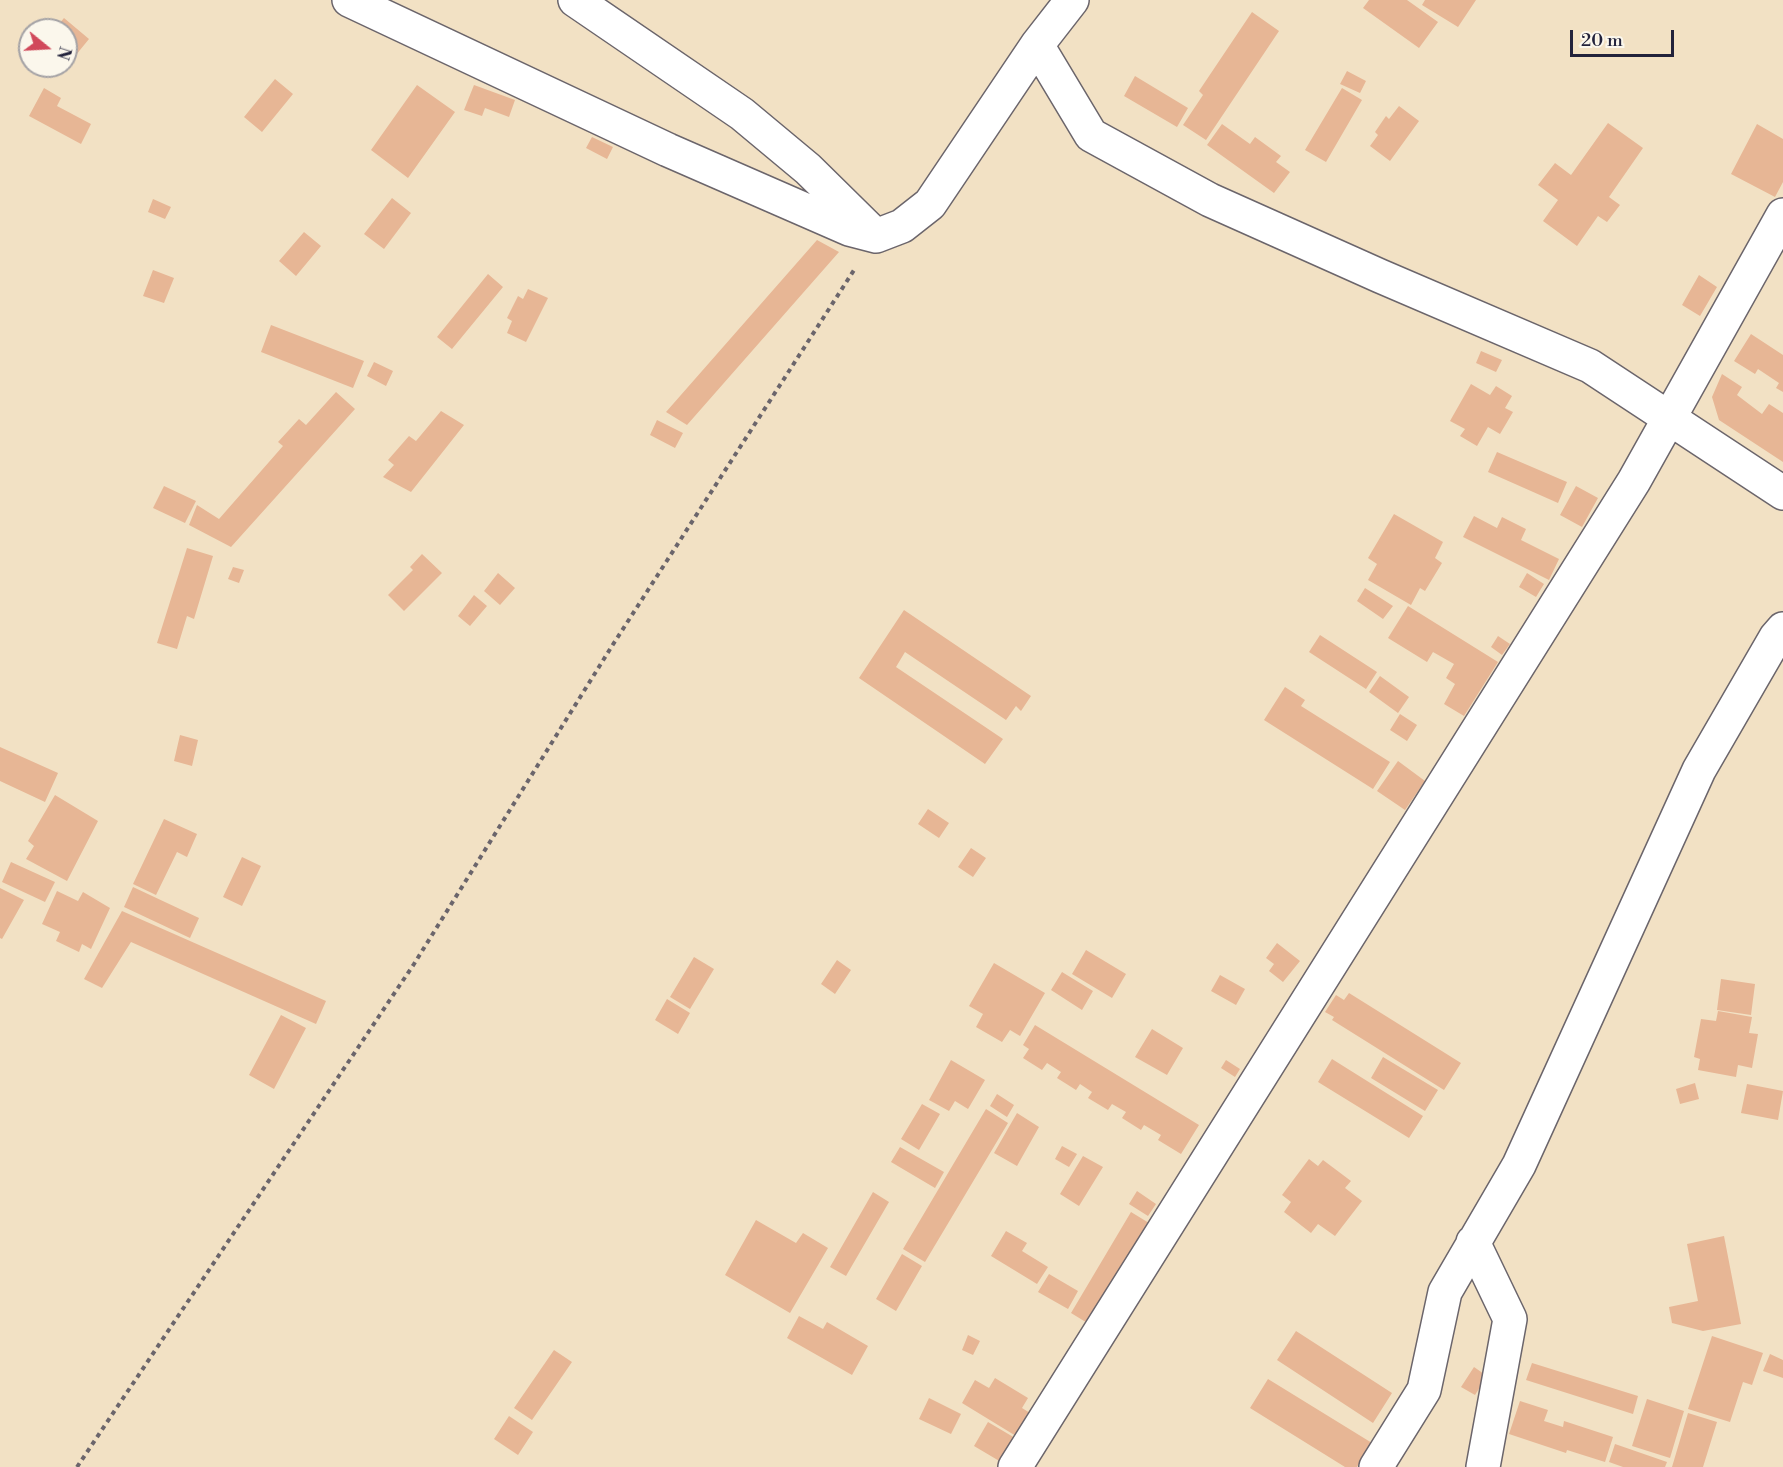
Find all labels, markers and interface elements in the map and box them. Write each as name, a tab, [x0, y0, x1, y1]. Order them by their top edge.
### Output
north arrow	[18, 18, 78, 78]
scale bar	[1573, 18, 1676, 56]
text: 20 m	[1581, 29, 1623, 52]
text: N	[52, 44, 75, 62]

